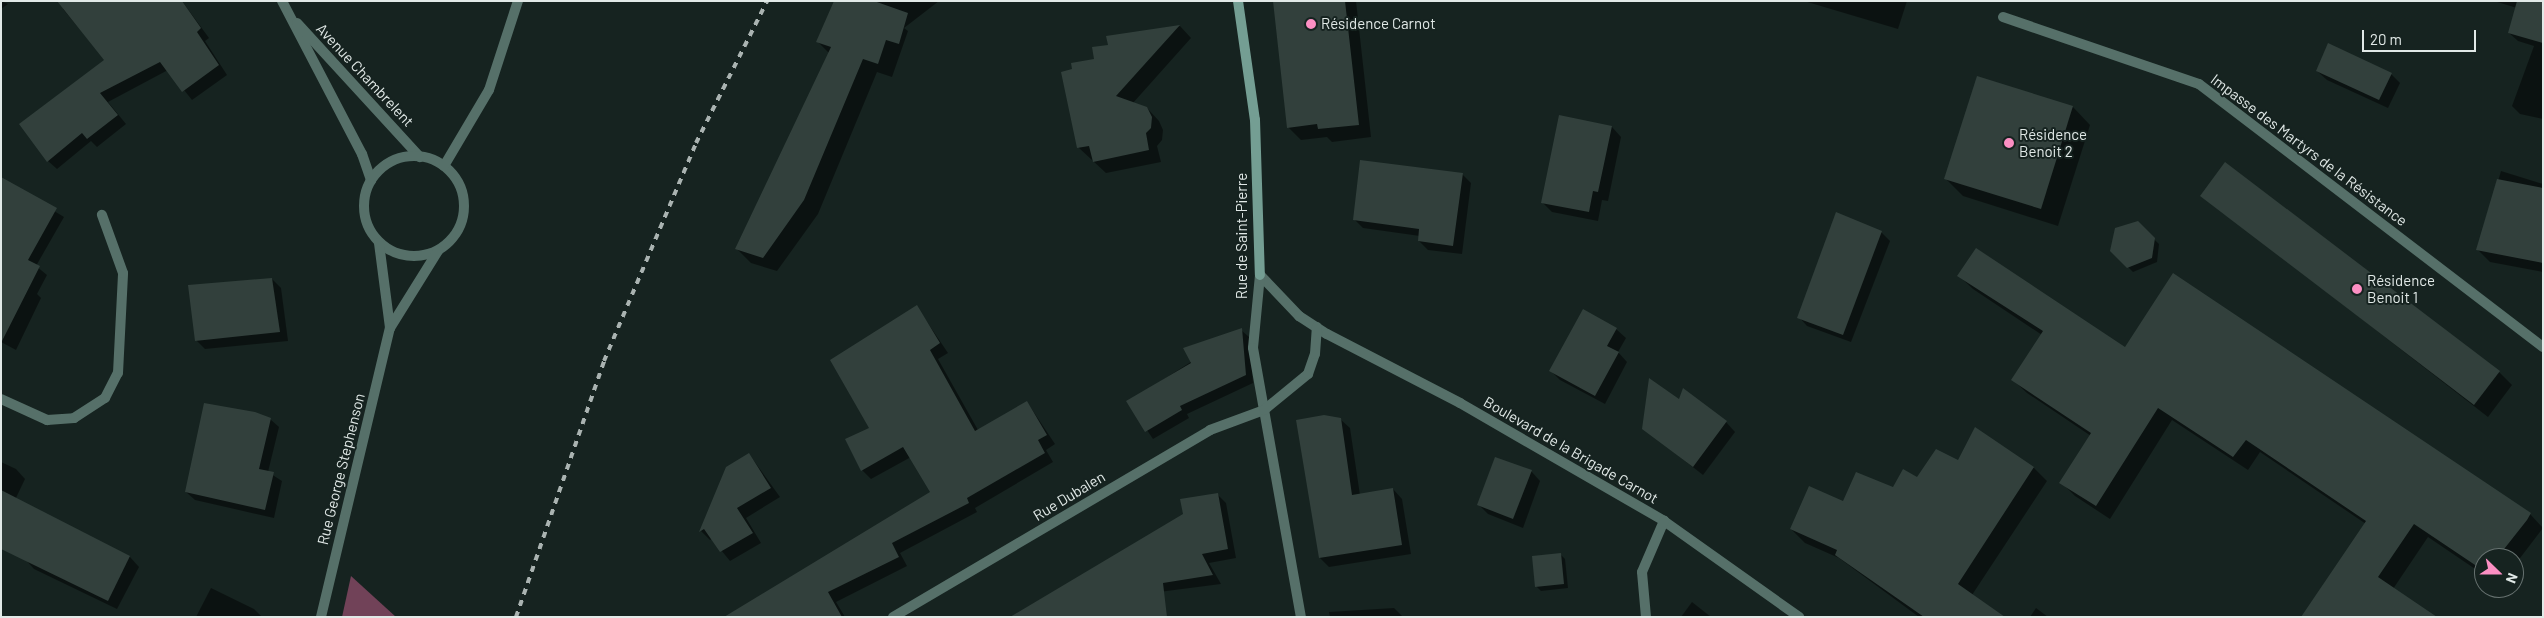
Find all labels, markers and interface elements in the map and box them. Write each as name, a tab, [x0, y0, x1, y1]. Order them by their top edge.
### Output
place label: Résidence Carnot	[1321, 15, 1436, 33]
marker: Résidence Carnot	[1305, 18, 1317, 30]
street label: Avenue Chambrelent	[313, 20, 417, 130]
scale bar	[2364, 20, 2478, 52]
text: 20 m	[2370, 30, 2402, 48]
street label: Impasse des Martyrs de la Résistance	[2207, 70, 2411, 230]
place label: Résidence Benoit 2	[2019, 125, 2087, 160]
marker: Résidence Benoit 2	[2003, 137, 2015, 149]
street label: Rue de Saint-Pierre	[1233, 173, 1251, 299]
place label: Résidence Benoit 1	[2367, 271, 2435, 306]
marker: Résidence Benoit 1	[2351, 283, 2363, 295]
street label: Rue George Stephenson	[313, 391, 369, 547]
street label: Boulevard de la Brigade Carnot	[1481, 393, 1661, 507]
street label: Rue Dubalen	[1030, 468, 1108, 524]
north arrow	[2474, 548, 2524, 598]
text: N	[2503, 571, 2522, 586]

